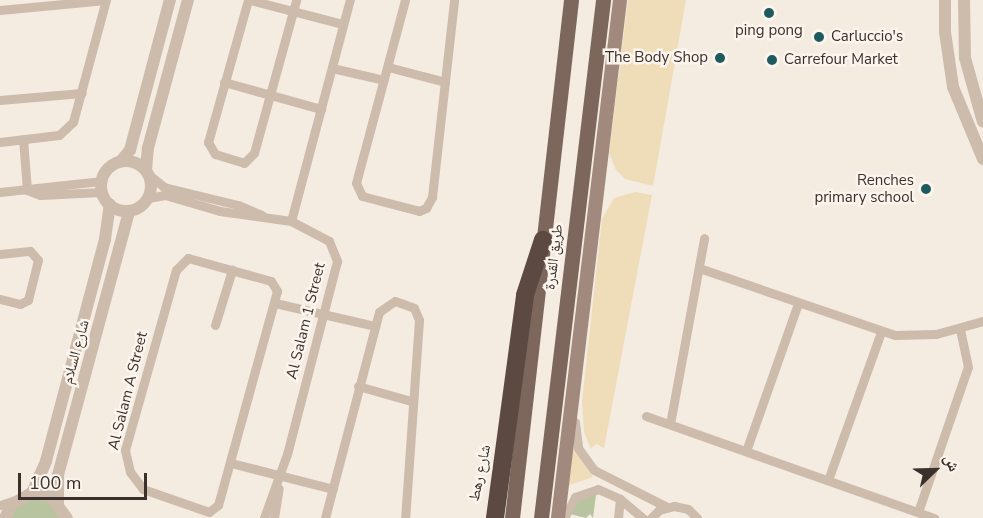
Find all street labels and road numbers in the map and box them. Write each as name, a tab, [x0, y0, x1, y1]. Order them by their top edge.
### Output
street label: طريق القدرة	[541, 223, 567, 291]
street label: Al Salam 1 Street	[283, 261, 329, 381]
street label: شارع السلام	[59, 318, 93, 386]
street label: Al Salam A Street	[105, 330, 151, 452]
street label: شارع رهط	[465, 443, 495, 503]

